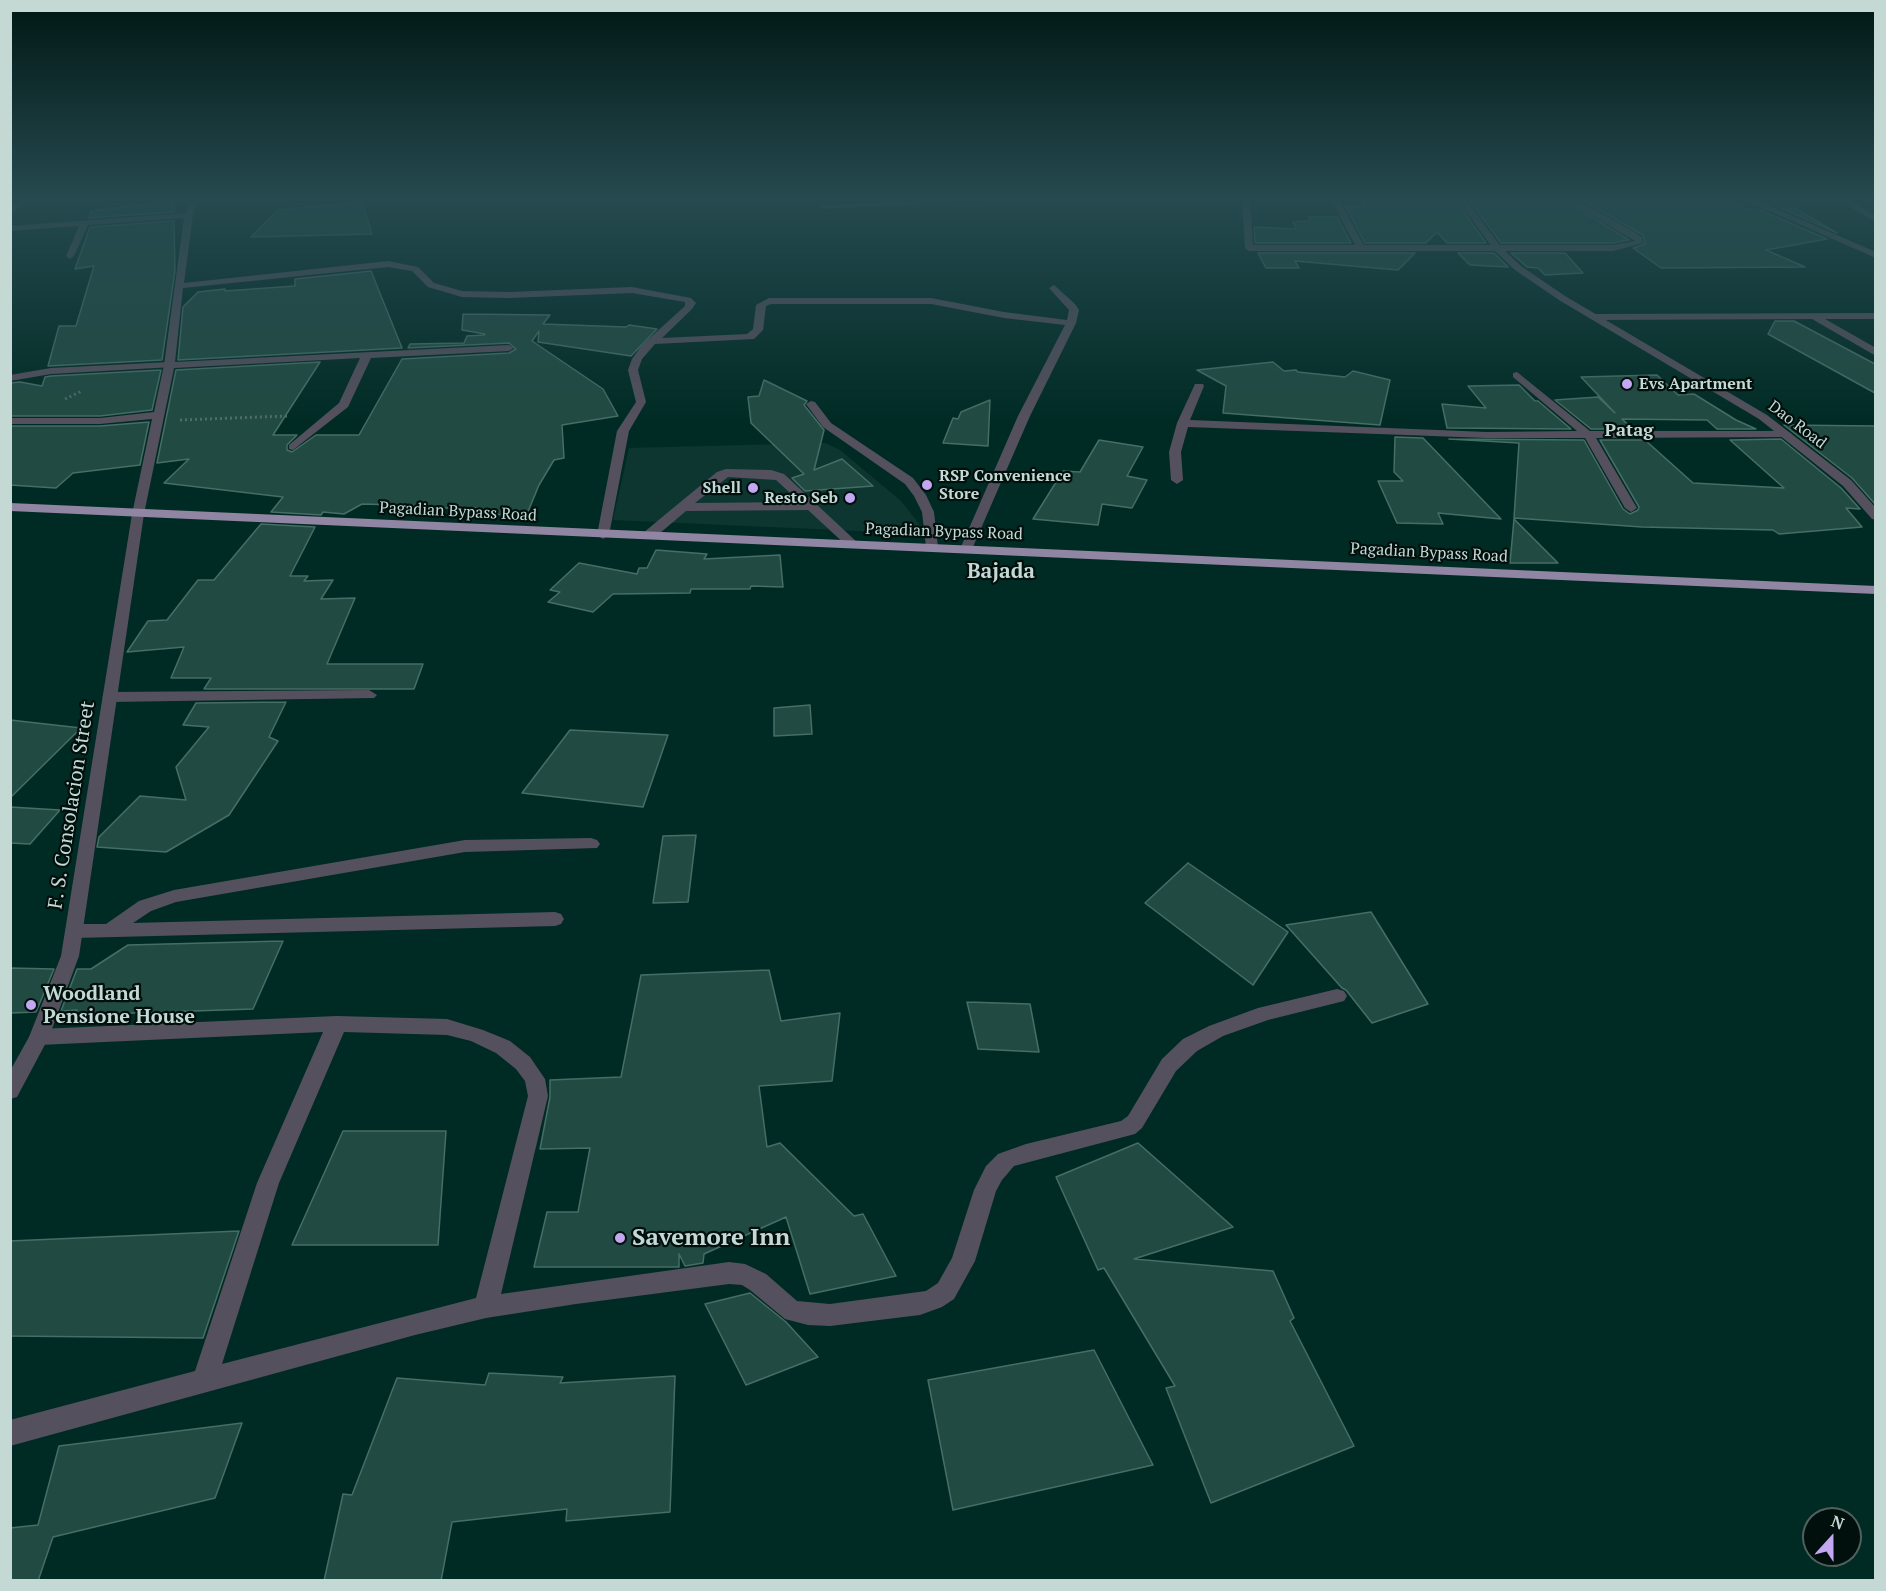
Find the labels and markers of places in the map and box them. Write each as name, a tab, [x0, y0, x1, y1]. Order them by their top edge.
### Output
place label: Evs Apartment	[1639, 374, 1753, 394]
marker: Evs Apartment	[1620, 377, 1634, 391]
place label: RSP Convenience Store	[939, 466, 1071, 504]
place label: Shell	[703, 478, 741, 498]
marker: RSP Convenience Store	[920, 478, 934, 492]
marker: Shell	[746, 481, 760, 495]
place label: Resto Seb	[764, 488, 838, 508]
marker: Resto Seb	[843, 491, 857, 505]
place label: Woodland Pensione House	[43, 982, 195, 1029]
marker: Woodland Pensione House	[24, 998, 38, 1012]
place label: Savemore Inn	[632, 1224, 790, 1252]
marker: Savemore Inn	[613, 1231, 627, 1245]

